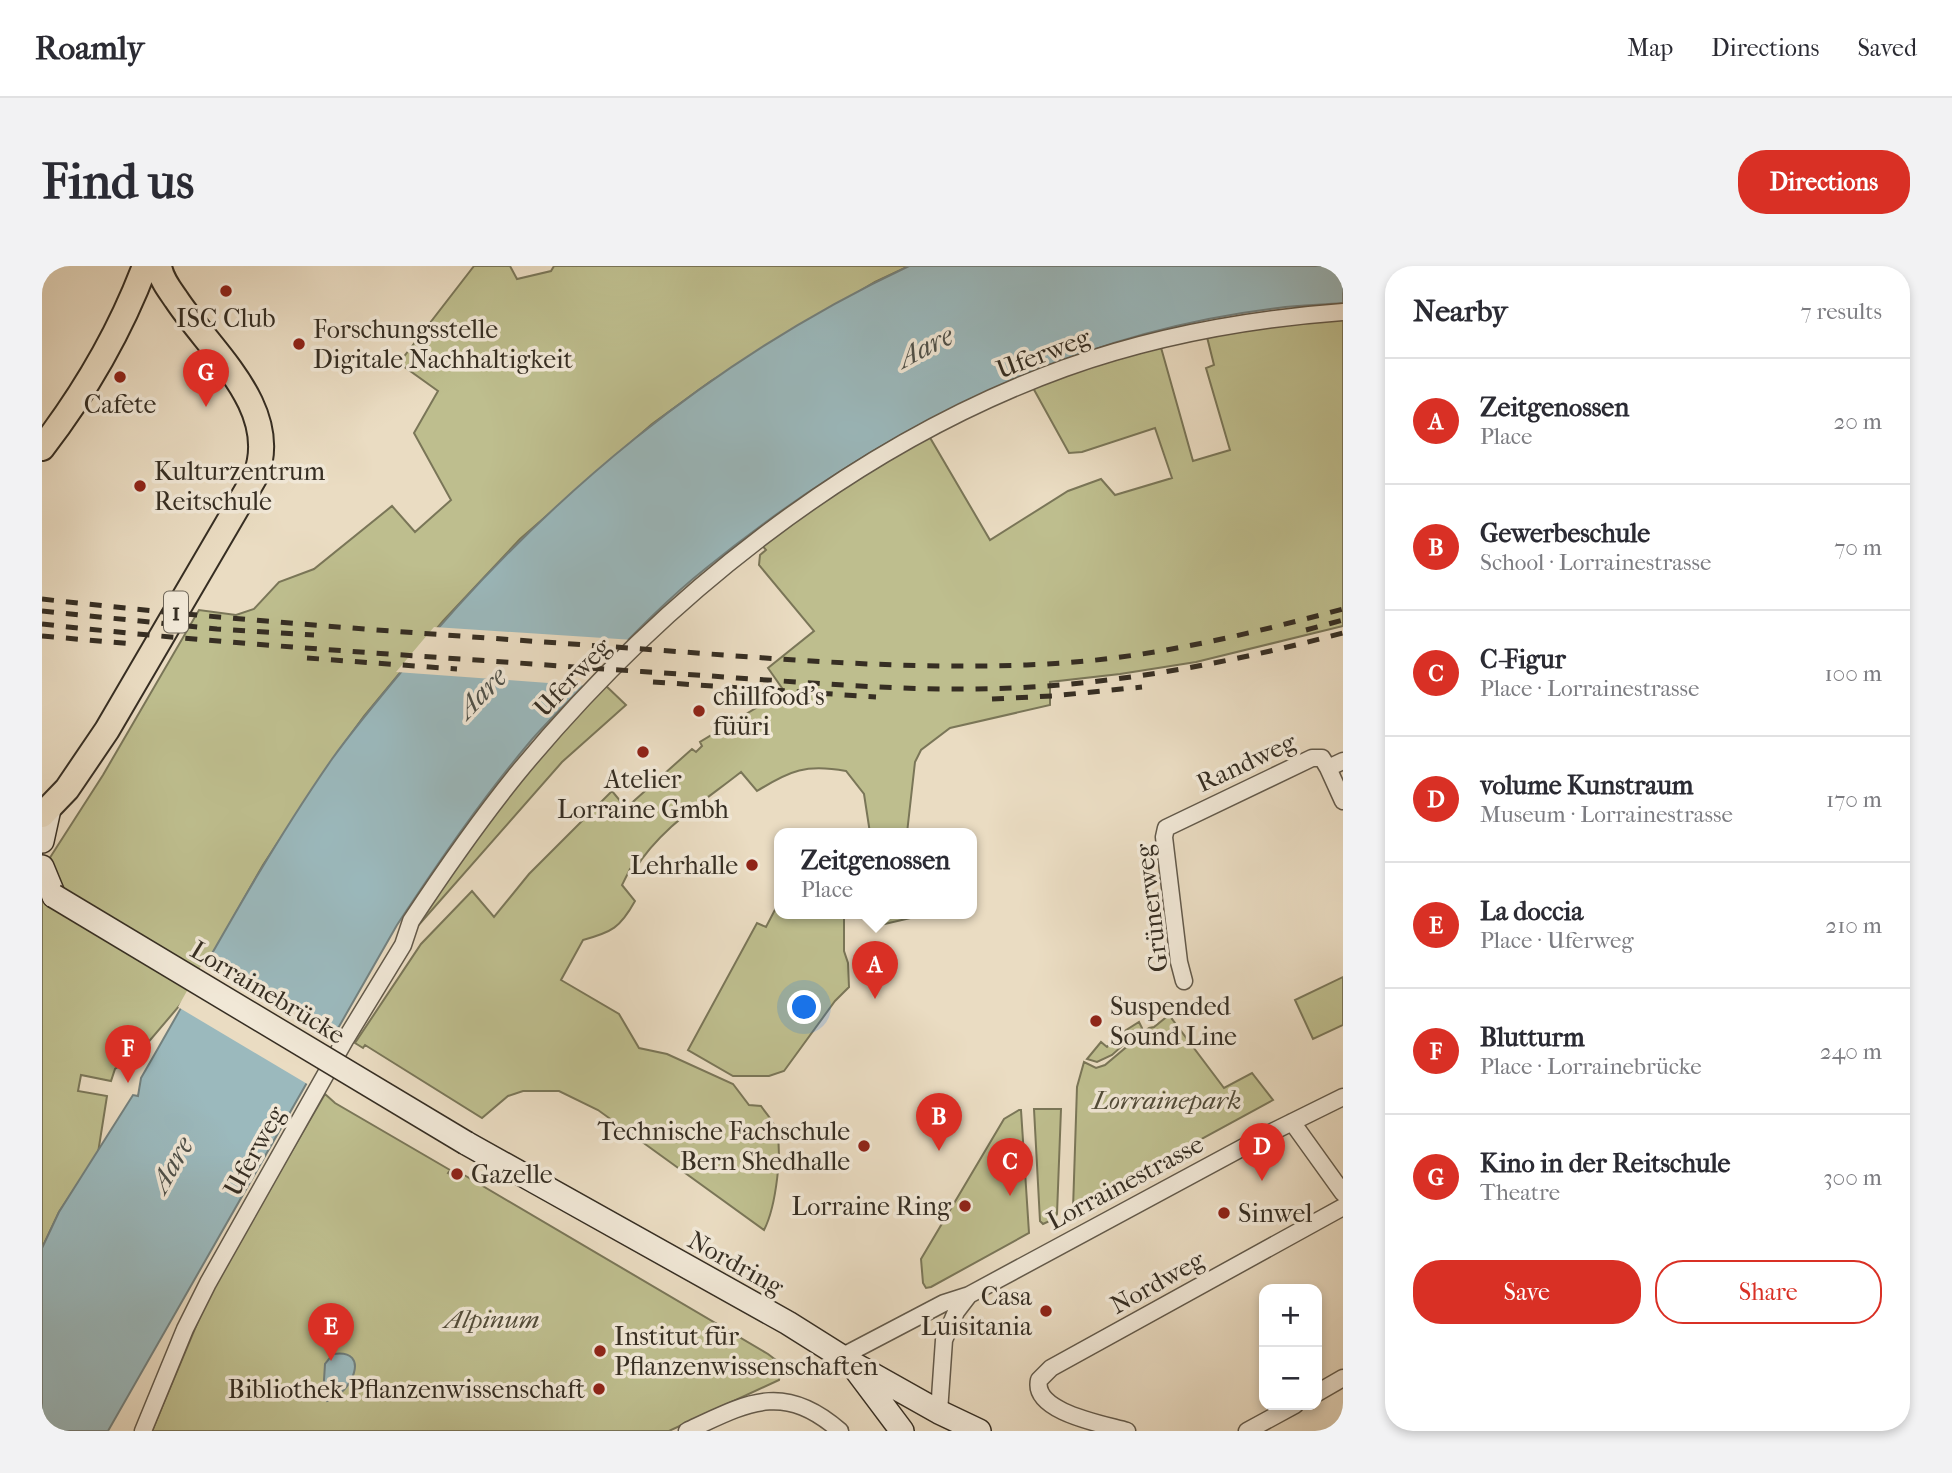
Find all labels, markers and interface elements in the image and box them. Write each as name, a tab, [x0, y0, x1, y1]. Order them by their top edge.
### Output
text: Roamly	[35, 29, 144, 68]
text: Map	[1627, 34, 1673, 62]
text: Directions	[1711, 34, 1819, 62]
text: Saved	[1857, 34, 1917, 62]
button: Directions	[1738, 150, 1910, 214]
text: Find us	[42, 153, 194, 211]
marker: ISC Club	[218, 283, 234, 299]
text: Nearby	[1413, 294, 1508, 329]
text: 7 results	[1801, 298, 1882, 325]
place label: ISC Club	[176, 303, 276, 334]
place label: Forschungsstelle Digitale Nachhaltigkeit	[313, 314, 574, 375]
water label: Aare	[889, 318, 959, 376]
street label: Uferweg	[992, 321, 1096, 386]
marker: Forschungsstelle Digitale Nachhaltigkeit	[291, 336, 307, 352]
pin: G	[183, 349, 229, 407]
marker: Cafete	[112, 369, 128, 385]
place label: Cafete	[84, 389, 156, 420]
text: Zeitgenossen	[1480, 392, 1629, 423]
text: A	[1429, 408, 1443, 435]
text: 20 m	[1833, 408, 1882, 435]
text: Place	[1480, 423, 1532, 450]
place label: Kulturzentrum Reitschule	[154, 456, 326, 517]
marker: Kulturzentrum Reitschule	[132, 478, 148, 494]
text: Gewerbeschule	[1480, 518, 1650, 549]
text: B	[1429, 534, 1443, 561]
text: 70 m	[1834, 534, 1882, 561]
text: School · Lorrainestrasse	[1480, 549, 1711, 576]
road number: 1	[164, 592, 188, 632]
street label: Uferweg	[527, 631, 618, 723]
text: C-Figur	[1480, 644, 1566, 675]
water label: Aare	[447, 660, 514, 727]
text: C	[1428, 660, 1444, 687]
text: 100 m	[1824, 660, 1882, 687]
text: Place · Lorrainestrasse	[1480, 675, 1699, 702]
place label: chillfood’s füüri	[713, 681, 825, 742]
marker: chillfood’s füüri	[691, 703, 707, 719]
street label: Randweg	[1192, 726, 1302, 799]
marker: Atelier Lorraine Gmbh	[635, 744, 651, 760]
place label: Atelier Lorraine Gmbh	[557, 764, 729, 825]
text: volume Kunstraum	[1480, 770, 1693, 801]
text: D	[1427, 786, 1445, 813]
text: 170 m	[1826, 786, 1882, 813]
text: Museum · Lorrainestrasse	[1480, 801, 1733, 828]
popup	[774, 828, 977, 919]
street label: Grünerweg	[1128, 841, 1175, 974]
text: Zeitgenossen	[801, 845, 950, 876]
place label: Lehrhalle	[630, 850, 738, 881]
marker: Lehrhalle	[744, 857, 760, 873]
text: Place	[801, 876, 853, 903]
text: La doccia	[1480, 896, 1583, 927]
text: E	[1429, 912, 1443, 939]
text: 210 m	[1825, 912, 1882, 939]
text: Place · Uferweg	[1480, 927, 1634, 954]
street label: Lorrainebrücke	[185, 934, 351, 1051]
pin: A	[852, 941, 898, 999]
your location	[787, 990, 821, 1024]
place label: Suspended Sound Line	[1110, 991, 1237, 1052]
marker: Suspended Sound Line	[1088, 1013, 1104, 1029]
text: Blutturm	[1480, 1022, 1585, 1053]
pin: F	[105, 1025, 151, 1083]
text: F	[1430, 1038, 1442, 1065]
text: 240 m	[1820, 1038, 1882, 1065]
text: Place · Lorrainebrücke	[1480, 1053, 1702, 1080]
park label: Lorrainepark	[1091, 1085, 1241, 1116]
pin: B	[916, 1093, 962, 1151]
street label: Uferweg	[217, 1100, 292, 1202]
place label: Technische Fachschule Bern Shedhalle	[598, 1116, 850, 1177]
pin: D	[1239, 1123, 1285, 1181]
street label: Lorrainestrasse	[1042, 1128, 1209, 1237]
water label: Aare	[141, 1130, 201, 1200]
marker: Technische Fachschule Bern Shedhalle	[856, 1138, 872, 1154]
pin: C	[987, 1138, 1033, 1196]
text: Kino in der Reitschule	[1480, 1148, 1730, 1179]
place label: Gazelle	[471, 1159, 553, 1190]
text: G	[1428, 1164, 1444, 1191]
text: 300 m	[1823, 1164, 1882, 1191]
marker: Gazelle	[449, 1166, 465, 1182]
text: Theatre	[1480, 1179, 1560, 1206]
place label: Lorraine Ring	[791, 1191, 952, 1222]
marker: Lorraine Ring	[957, 1198, 973, 1214]
place label: Sinwel	[1238, 1198, 1312, 1229]
marker: Sinwel	[1216, 1205, 1232, 1221]
street label: Nordring	[682, 1224, 790, 1303]
street label: Nordweg	[1105, 1243, 1211, 1321]
button: Save	[1413, 1260, 1641, 1324]
button: Share	[1655, 1260, 1882, 1324]
place label: Casa Luisitania	[921, 1281, 1033, 1342]
map controls	[1259, 1284, 1322, 1410]
button: +	[1259, 1284, 1322, 1347]
pin: E	[308, 1303, 354, 1361]
marker: Casa Luisitania	[1038, 1303, 1054, 1319]
park label: Alpinum	[442, 1304, 539, 1335]
place label: Institut für Pflanzenwissenschaften	[614, 1321, 878, 1382]
marker: Institut für Pflanzenwissenschaften	[592, 1343, 608, 1359]
button: −	[1259, 1347, 1322, 1410]
place label: Bibliothek Pflanzenwissenschaft	[228, 1374, 586, 1405]
marker: Bibliothek Pflanzenwissenschaft	[591, 1381, 607, 1397]

